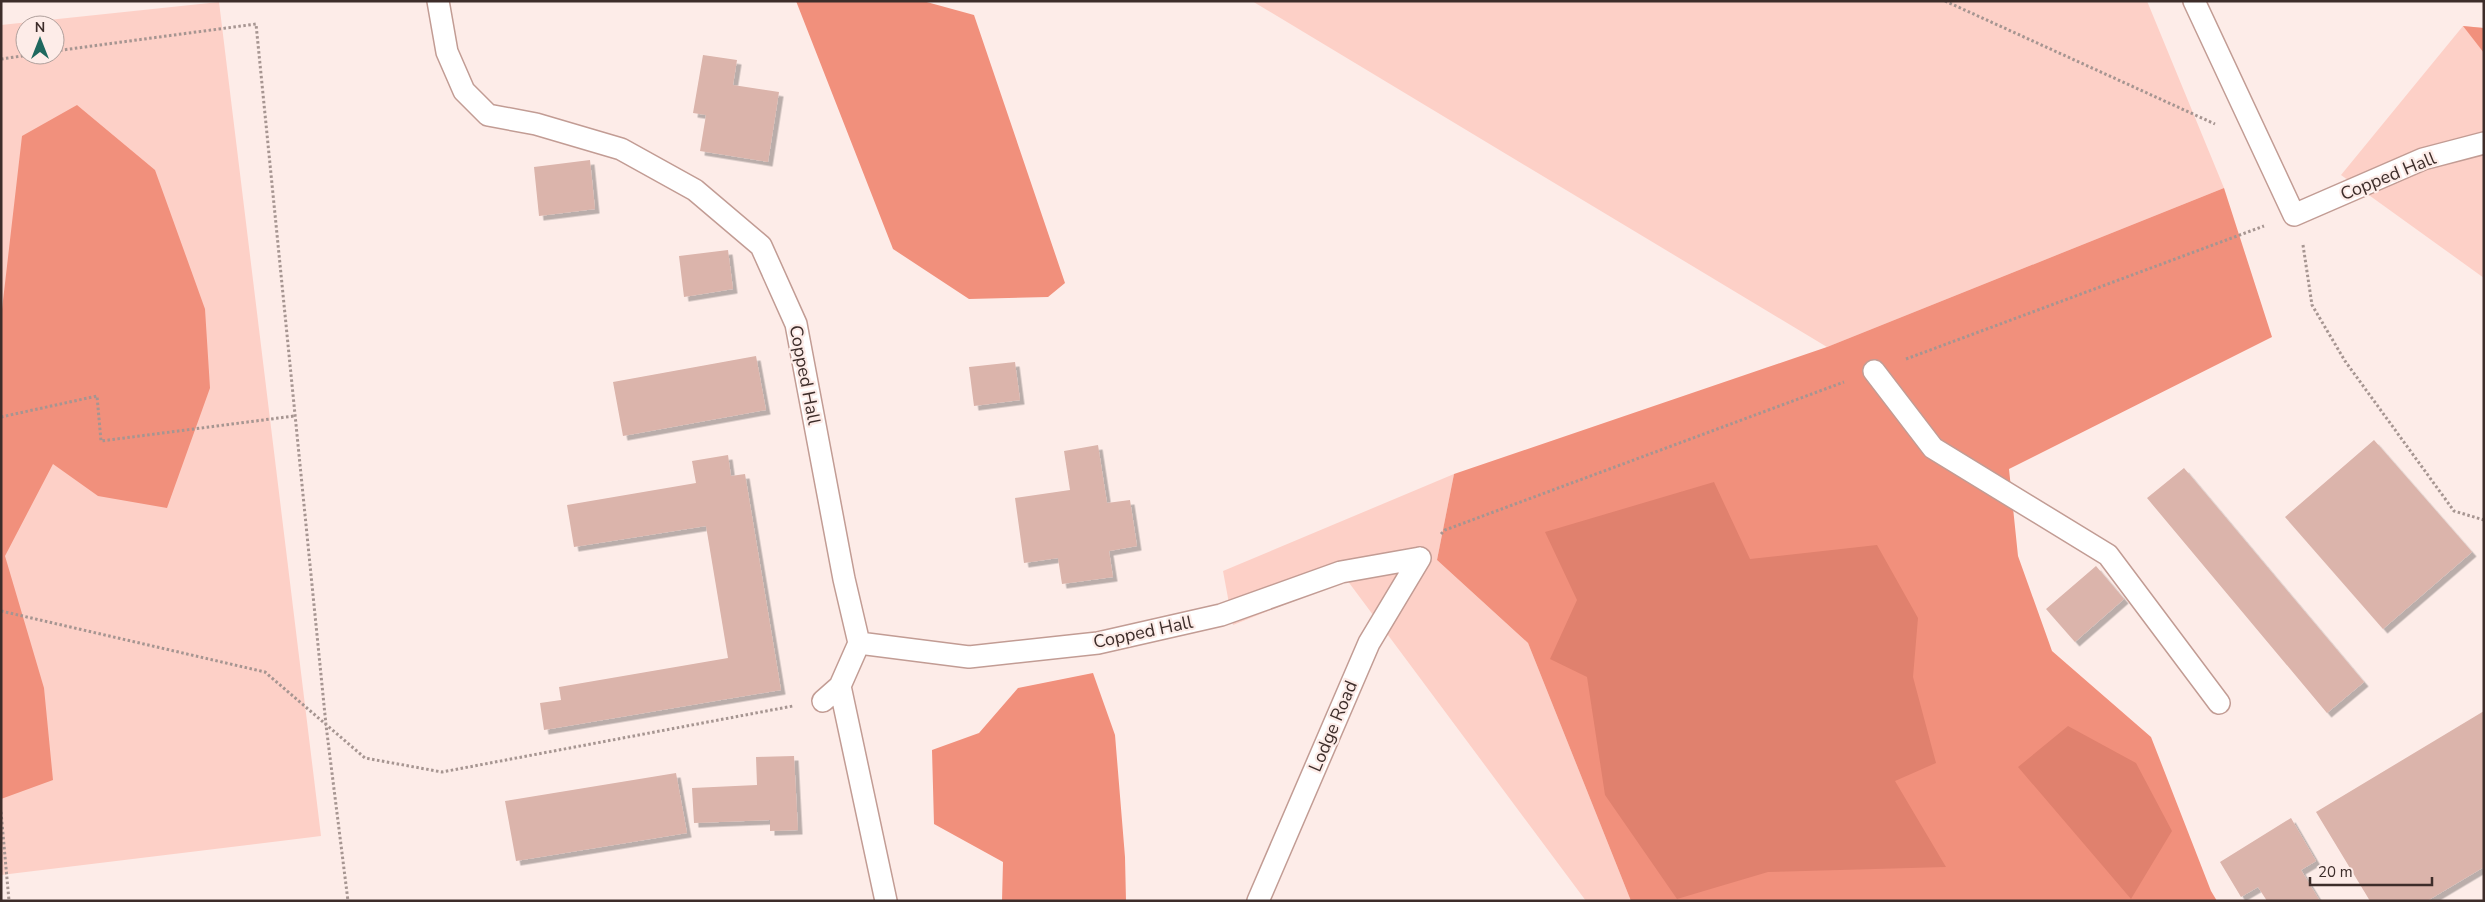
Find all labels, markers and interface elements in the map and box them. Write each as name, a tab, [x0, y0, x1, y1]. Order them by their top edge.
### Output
north arrow	[15, 15, 65, 65]
text: N	[35, 18, 45, 37]
street label: Copped Hall	[2337, 146, 2440, 206]
street label: Copped Hall	[784, 323, 827, 428]
street label: Copped Hall	[1091, 610, 1196, 654]
street label: Lodge Road	[1303, 677, 1363, 775]
scale bar	[2310, 854, 2432, 886]
text: 20 m	[2318, 862, 2353, 882]

